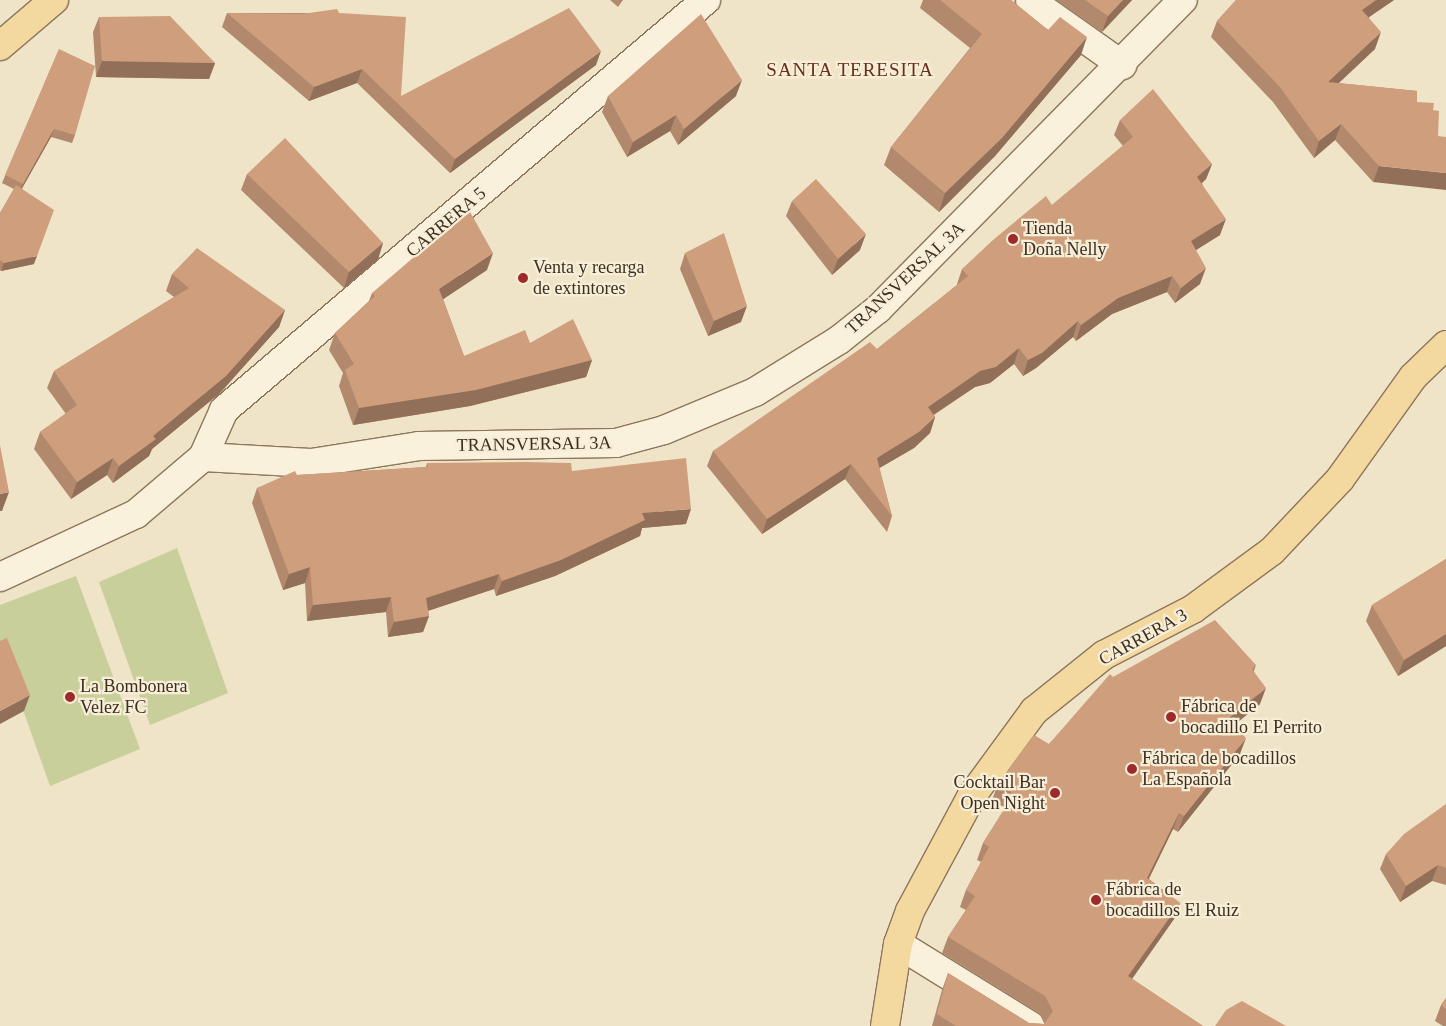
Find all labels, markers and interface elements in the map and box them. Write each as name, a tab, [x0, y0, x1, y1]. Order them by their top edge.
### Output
district label: SANTA TERESITA	[764, 59, 936, 81]
street label: CARRERA 5	[401, 182, 491, 262]
street label: TRANSVERSAL 3A	[841, 217, 969, 339]
place label: Tienda Doña Nelly	[1023, 218, 1106, 260]
marker: Tienda Doña Nelly	[1007, 233, 1019, 245]
place label: Venta y recarga de extintores	[533, 257, 645, 300]
marker: Venta y recarga de extintores	[517, 272, 529, 284]
street label: TRANSVERSAL 3A	[456, 432, 612, 456]
street label: CARRERA 3	[1095, 604, 1191, 670]
place label: La Bombonera Velez FC	[80, 676, 187, 719]
marker: La Bombonera Velez FC	[64, 691, 76, 703]
place label: Fábrica de bocadillo El Perrito	[1181, 696, 1322, 739]
marker: Fábrica de bocadillo El Perrito	[1165, 711, 1177, 723]
place label: Fábrica de bocadillos La Española	[1142, 748, 1296, 791]
marker: Fábrica de bocadillos La Española	[1126, 763, 1138, 775]
place label: Cocktail Bar Open Night	[954, 772, 1045, 814]
marker: Cocktail Bar Open Night	[1049, 787, 1061, 799]
place label: Fábrica de bocadillos El Ruiz	[1106, 879, 1239, 922]
marker: Fábrica de bocadillos El Ruiz	[1090, 894, 1102, 906]

